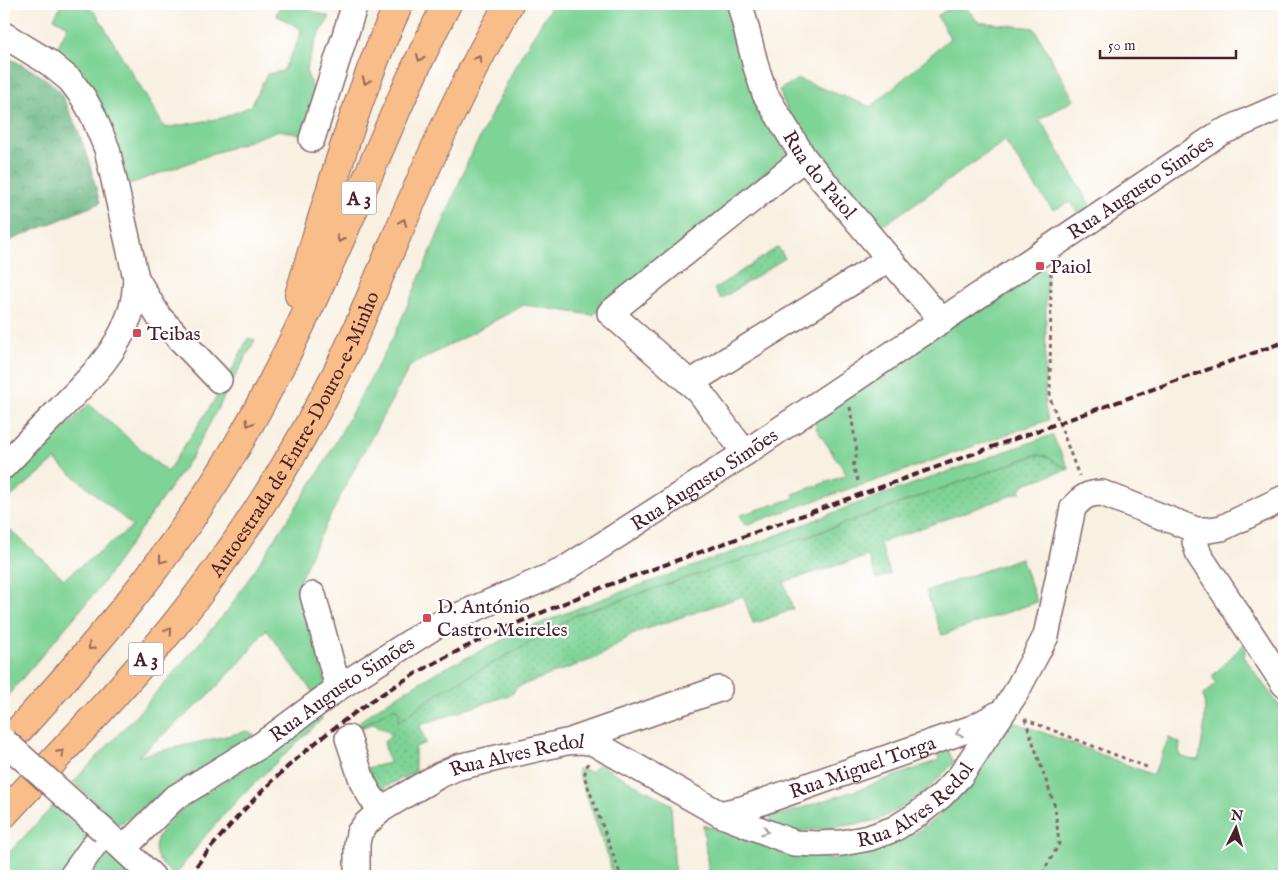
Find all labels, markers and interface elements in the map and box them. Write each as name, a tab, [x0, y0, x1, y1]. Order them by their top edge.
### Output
scale bar	[1100, 28, 1237, 60]
text: 50 m	[1108, 36, 1136, 55]
one-way arrow	[416, 53, 427, 62]
one-way arrow	[472, 55, 482, 64]
one-way arrow	[362, 76, 373, 85]
street label: Rua do Paiol	[776, 126, 862, 225]
street label: Rua Augusto Simões	[1063, 130, 1219, 246]
road number: A 3	[342, 182, 376, 214]
one-way arrow	[396, 218, 407, 227]
one-way arrow	[336, 234, 347, 243]
place label: Paiol	[1050, 255, 1092, 280]
marker: Paiol	[1034, 260, 1046, 272]
street label: Autoestrada de Entre-Douro-e-Minho	[204, 288, 386, 583]
place label: Teibas	[147, 322, 201, 347]
marker: Teibas	[131, 327, 143, 339]
one-way arrow	[246, 418, 256, 427]
street label: Rua Augusto Simões	[626, 423, 783, 537]
one-way arrow	[159, 554, 167, 563]
place label: D. António Castro Meireles	[437, 595, 568, 643]
marker: D. António Castro Meireles	[421, 612, 433, 624]
one-way arrow	[164, 628, 172, 637]
street label: Rua Augusto Simões	[265, 631, 420, 748]
one-way arrow	[89, 641, 97, 650]
road number: A 3	[128, 642, 164, 676]
one-way arrow	[955, 727, 963, 737]
street label: Rua Alves Redol	[446, 730, 587, 783]
street label: Rua Miguel Torga	[786, 731, 940, 805]
one-way arrow	[55, 749, 64, 758]
street label: Rua Alves Redol	[855, 758, 980, 854]
north arrow	[1210, 802, 1260, 852]
text: N	[1229, 806, 1244, 826]
one-way arrow	[760, 825, 769, 836]

